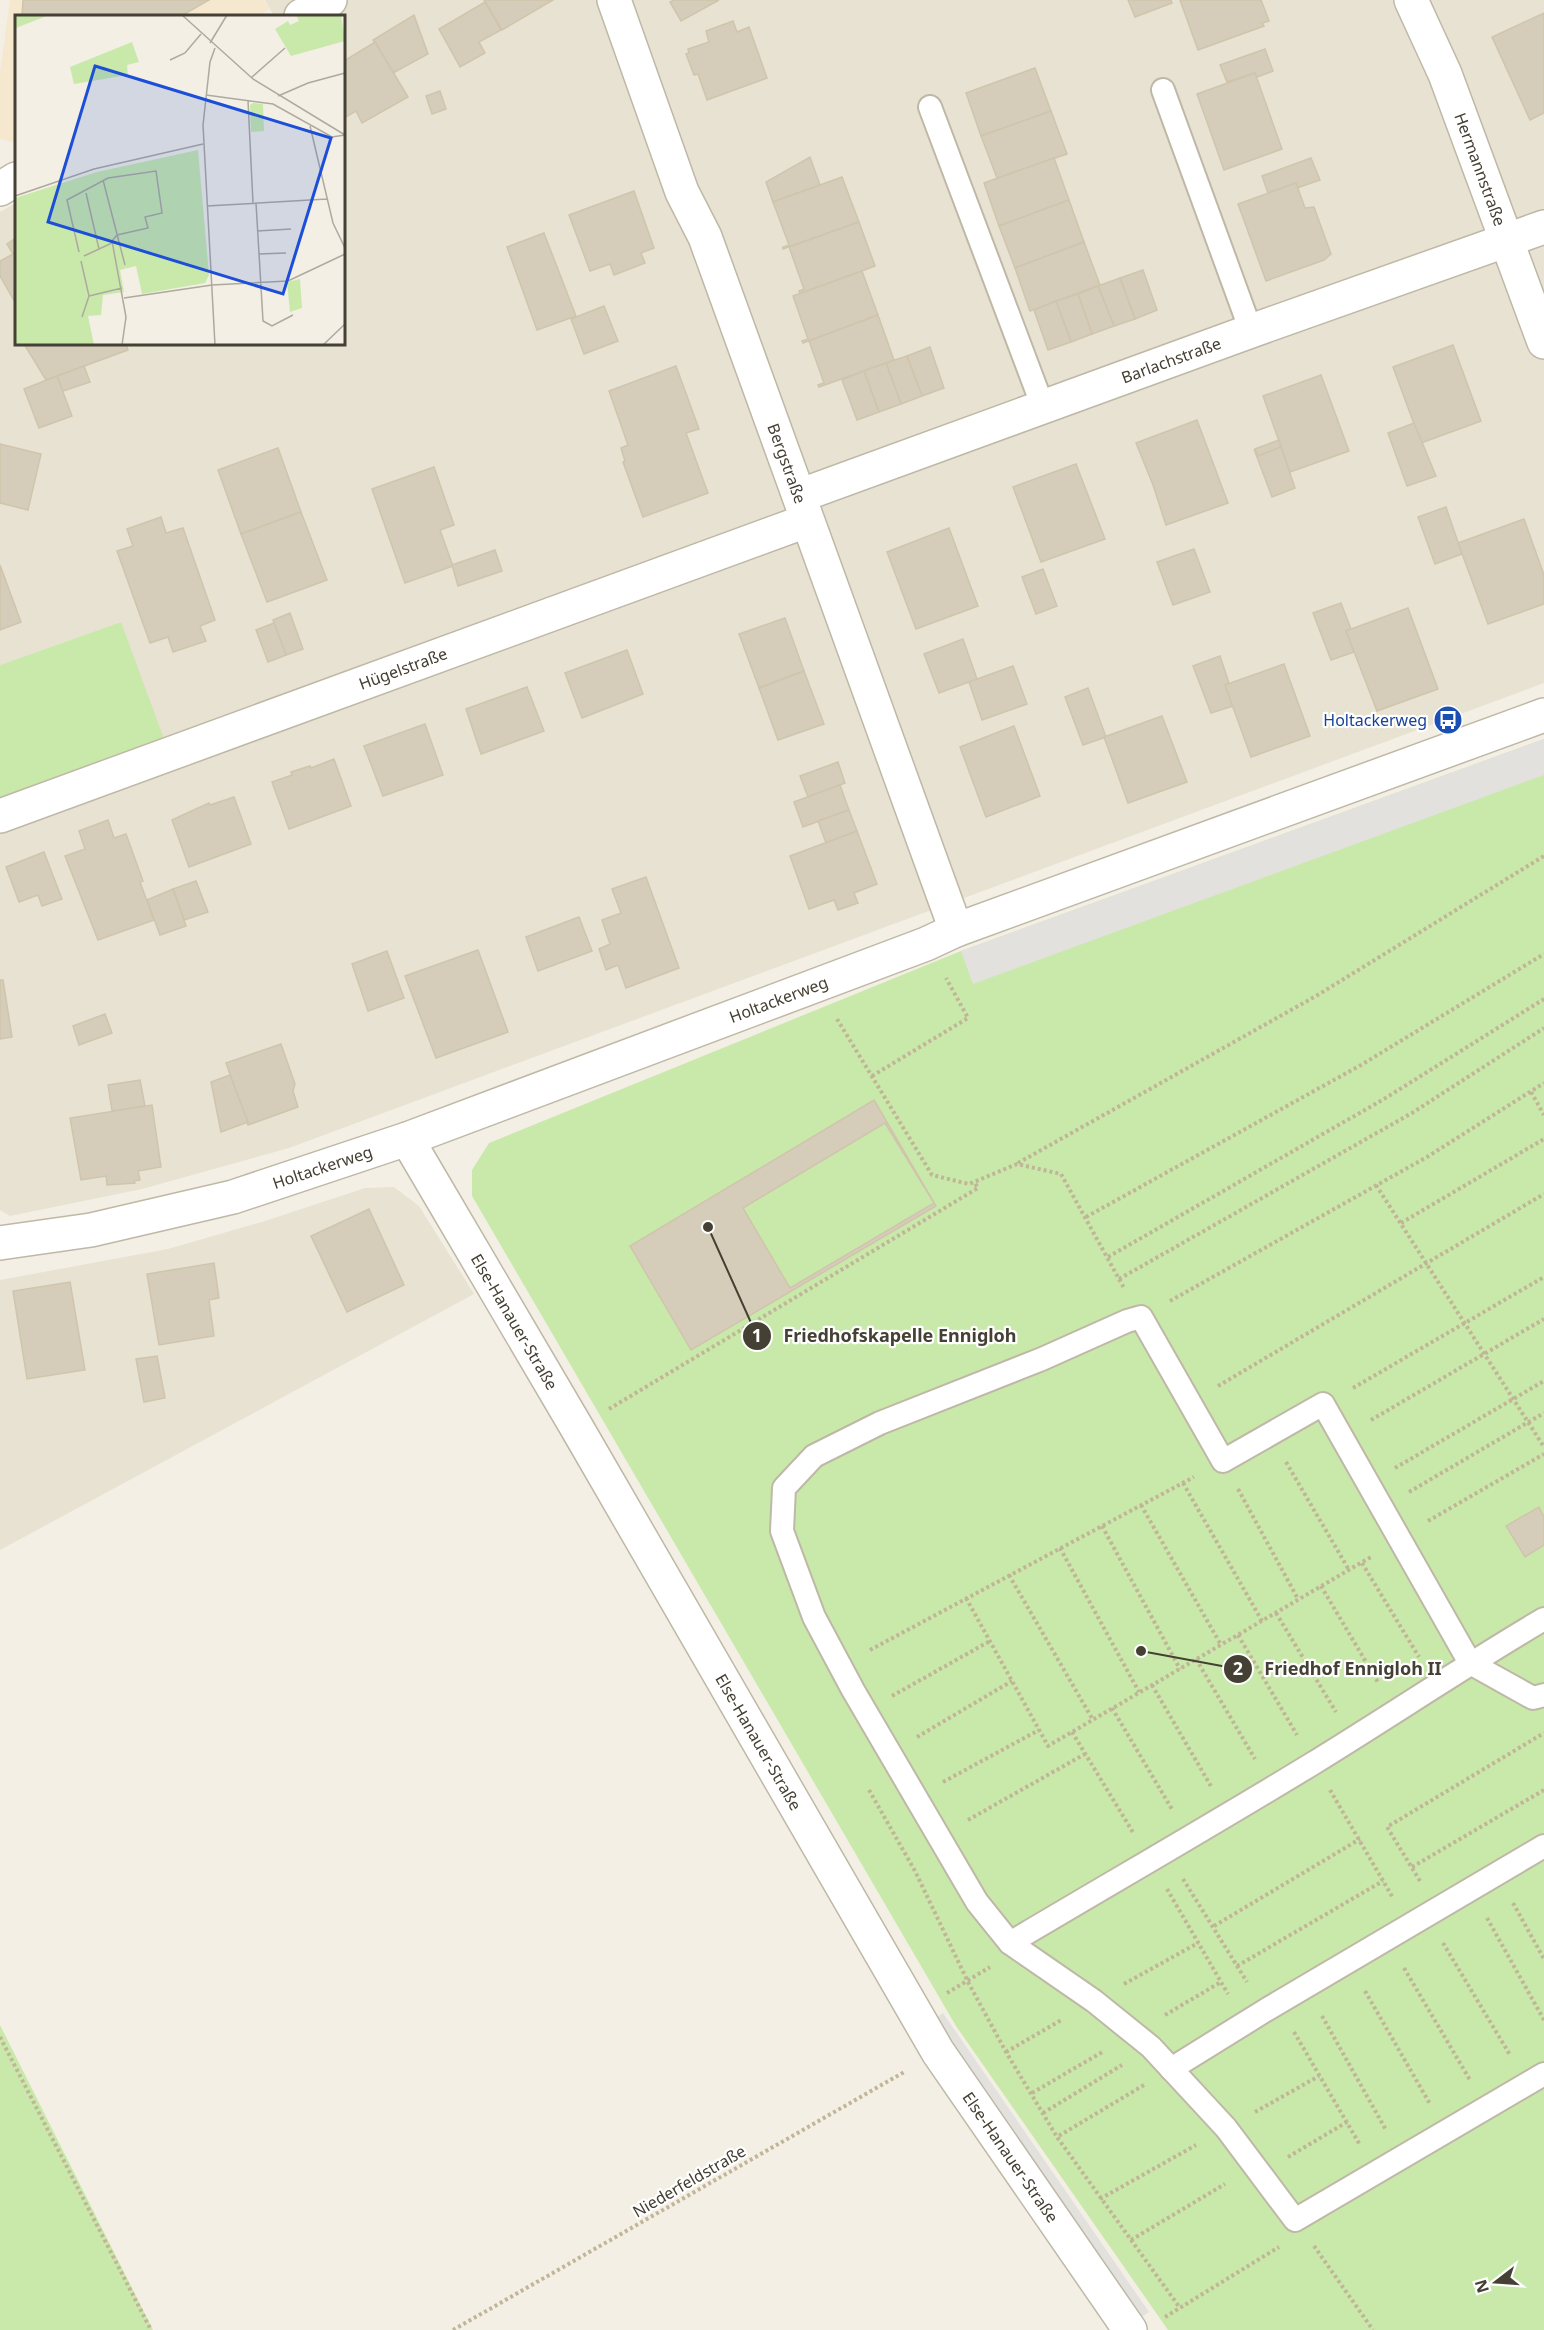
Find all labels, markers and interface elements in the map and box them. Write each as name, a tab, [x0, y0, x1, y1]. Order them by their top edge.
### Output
inset map	[15, 15, 345, 345]
street label: Hermannstraße	[1449, 110, 1511, 229]
street label: Barlachstraße	[1118, 332, 1224, 388]
street label: Bergstraße	[762, 420, 812, 506]
street label: Hügelstraße	[356, 642, 450, 695]
bus stop icon: Holtackerweg	[1432, 704, 1464, 736]
place label: Holtackerweg	[1323, 709, 1427, 731]
street label: Holtackerweg	[726, 971, 831, 1028]
street label: Holtackerweg	[270, 1140, 375, 1194]
street label: Else-Hanauer-Straße	[466, 1250, 563, 1394]
callout: Friedhofskapelle Ennigloh	[742, 1318, 1029, 1354]
text: 1	[752, 1323, 762, 1347]
text: Friedhofskapelle Ennigloh	[783, 1323, 1017, 1347]
callout: Friedhof Ennigloh II	[1223, 1651, 1454, 1687]
text: 2	[1233, 1656, 1243, 1680]
text: Friedhof Ennigloh II	[1264, 1656, 1442, 1680]
street label: Else-Hanauer-Straße	[710, 1670, 807, 1814]
street label: Else-Hanauer-Straße	[958, 2087, 1064, 2227]
street label: Niederfeldstraße	[628, 2140, 750, 2222]
north arrow	[1466, 2252, 1526, 2312]
text: N	[1469, 2277, 1494, 2296]

